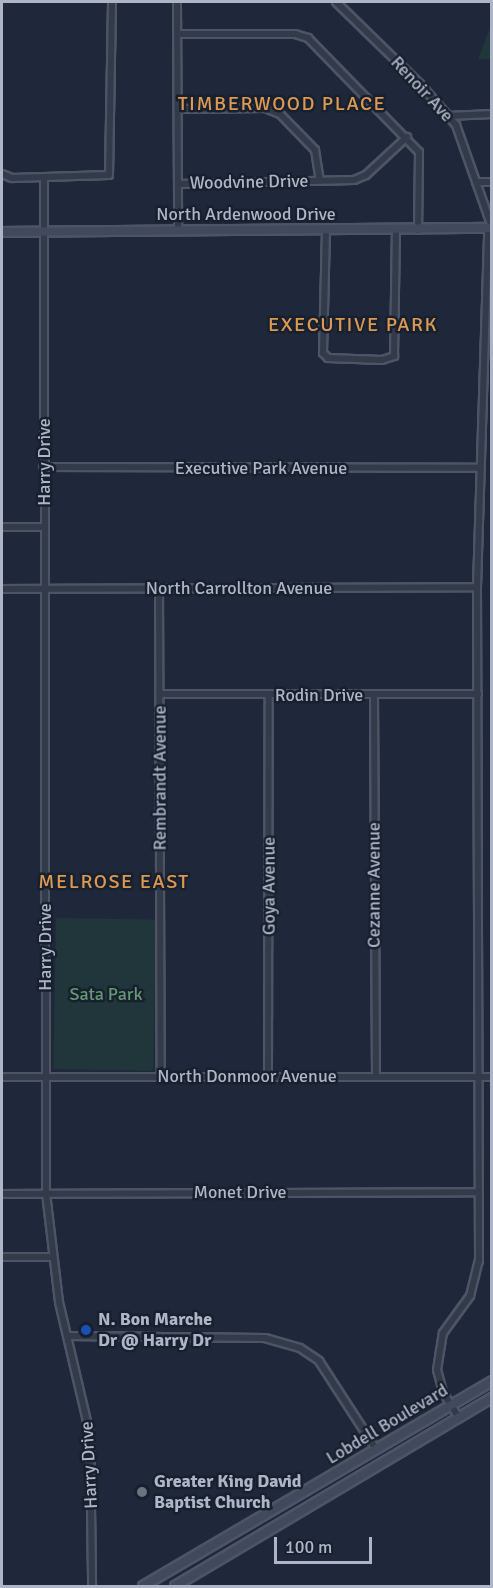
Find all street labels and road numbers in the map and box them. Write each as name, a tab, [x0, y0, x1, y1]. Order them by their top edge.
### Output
street label: Renoir Ave	[386, 52, 458, 126]
street label: Woodvine Drive	[189, 170, 309, 194]
street label: North Ardenwood Drive	[156, 203, 336, 225]
street label: Harry Drive	[33, 418, 55, 506]
street label: Executive Park Avenue	[175, 457, 347, 479]
street label: North Carrollton Avenue	[146, 577, 332, 599]
street label: Rodin Drive	[275, 684, 363, 706]
street label: Rembrandt Avenue	[149, 706, 171, 850]
street label: Cezanne Avenue	[363, 822, 385, 948]
street label: Goya Avenue	[258, 837, 280, 935]
street label: Harry Drive	[34, 903, 56, 991]
street label: North Donmoor Avenue	[157, 1065, 337, 1087]
street label: Monet Drive	[193, 1181, 287, 1203]
street label: Lobdell Boulevard	[322, 1379, 452, 1469]
street label: Harry Drive	[76, 1421, 102, 1509]

